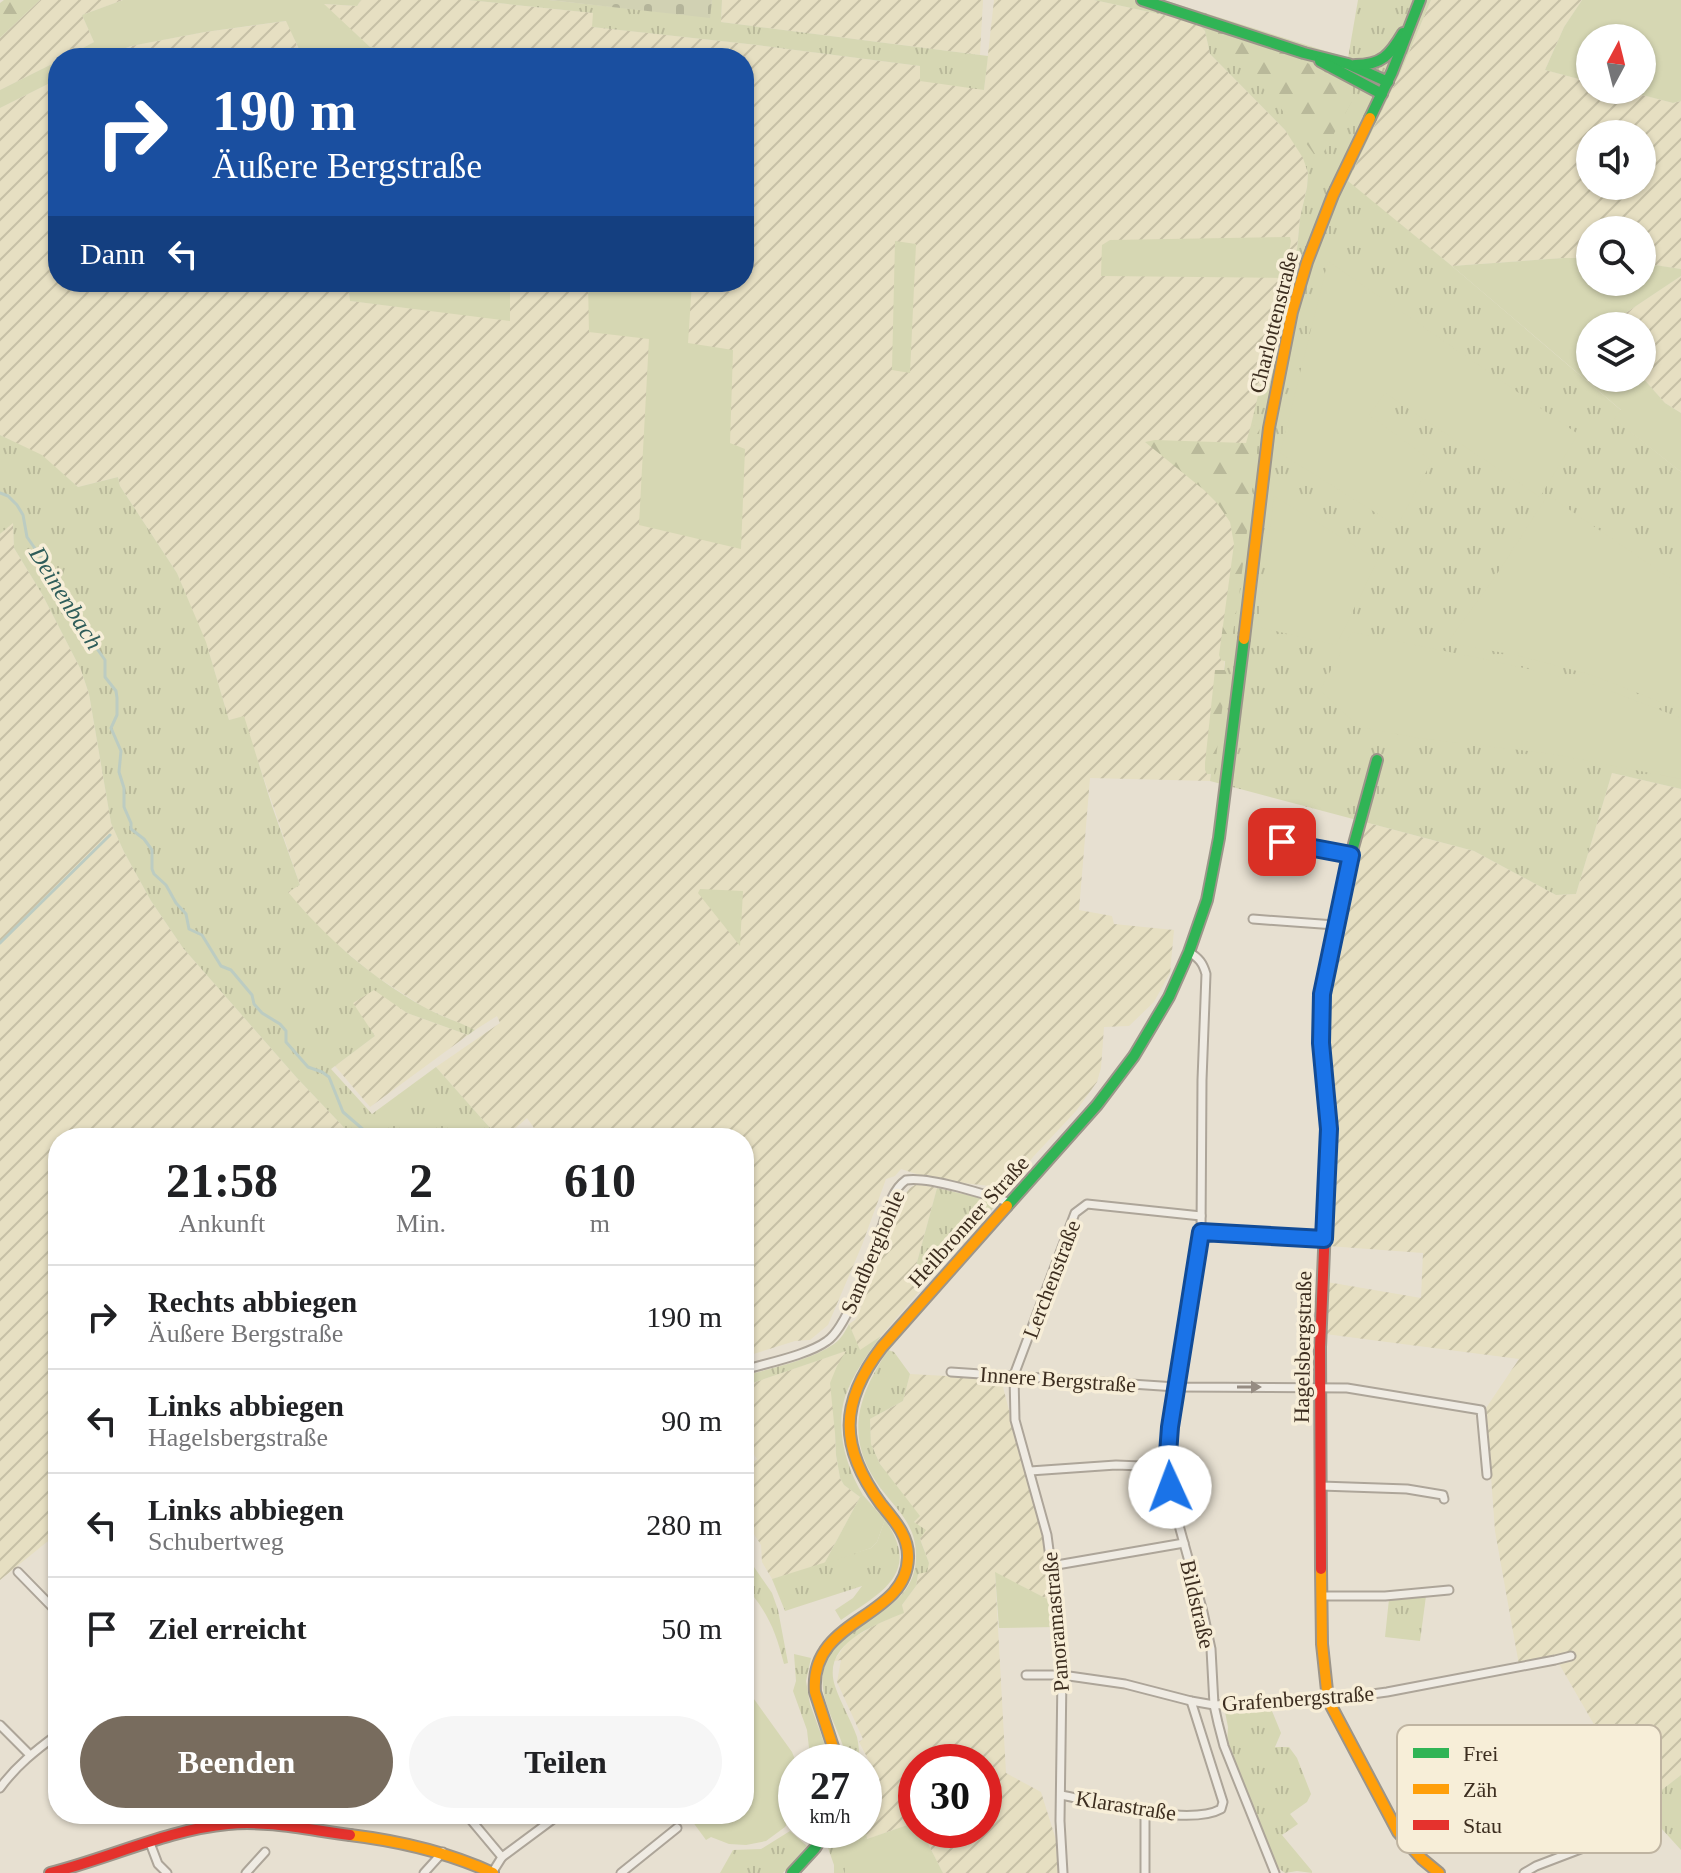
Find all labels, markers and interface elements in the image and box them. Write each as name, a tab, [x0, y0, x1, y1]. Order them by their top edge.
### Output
north arrow	[1576, 24, 1656, 104]
map controls	[1576, 24, 1656, 392]
icon: right	[80, 80, 184, 184]
text: 190 m	[212, 80, 357, 142]
button: sound	[1576, 120, 1656, 200]
text: Äußere Bergstraße	[212, 146, 482, 186]
button: search	[1576, 216, 1656, 296]
icon: left	[161, 232, 205, 276]
text: Dann	[80, 237, 145, 270]
street label: Charlottenstraße	[1244, 249, 1303, 396]
button: layers	[1576, 312, 1656, 392]
water label: Deinenbach	[24, 541, 108, 654]
pin	[1248, 808, 1316, 876]
icon: arrive	[1260, 820, 1304, 864]
street label: Heilbronner Straße	[903, 1151, 1034, 1292]
text: 21:58	[166, 1154, 278, 1207]
text: 2	[409, 1154, 433, 1207]
text: 610	[564, 1154, 636, 1207]
street label: Sandberghohle	[835, 1187, 910, 1318]
text: Ankunft	[179, 1209, 265, 1238]
text: Min.	[396, 1209, 446, 1238]
text: m	[590, 1209, 610, 1238]
street label: Lerchenstraße	[1017, 1217, 1085, 1342]
street label: Hagelsbergstraße	[1289, 1271, 1316, 1423]
text: Rechts abbiegen	[148, 1285, 357, 1318]
icon: right	[80, 1295, 124, 1339]
text: 190 m	[646, 1300, 722, 1333]
text: Äußere Bergstraße	[148, 1319, 343, 1348]
street label: Innere Bergstraße	[979, 1362, 1137, 1397]
one-way arrow	[1237, 1381, 1262, 1393]
text: Links abbiegen	[148, 1389, 344, 1422]
icon: left	[80, 1399, 124, 1443]
text: 90 m	[661, 1404, 722, 1437]
text: Hagelsbergstraße	[148, 1423, 328, 1452]
position arrow	[1128, 1445, 1212, 1529]
text: Links abbiegen	[148, 1493, 344, 1526]
icon: left	[80, 1503, 124, 1547]
text: 280 m	[646, 1508, 722, 1541]
text: Schubertweg	[148, 1527, 284, 1556]
street label: Panoramastraße	[1037, 1551, 1074, 1693]
street label: Bildstraße	[1175, 1557, 1220, 1651]
icon: arrive	[80, 1607, 124, 1651]
text: Ziel erreicht	[148, 1612, 307, 1645]
text: 50 m	[661, 1612, 722, 1645]
street label: Grafenbergstraße	[1221, 1681, 1375, 1716]
button: Beenden	[80, 1716, 393, 1808]
button: Teilen	[409, 1716, 722, 1808]
legend	[1397, 1725, 1661, 1853]
text: Frei	[1463, 1741, 1498, 1766]
speed limit sign: 30	[898, 1744, 1002, 1848]
text: 27	[810, 1763, 850, 1808]
text: Zäh	[1463, 1777, 1497, 1802]
street label: Klarastraße	[1074, 1785, 1178, 1826]
text: km/h	[809, 1805, 851, 1827]
text: Stau	[1463, 1813, 1502, 1838]

